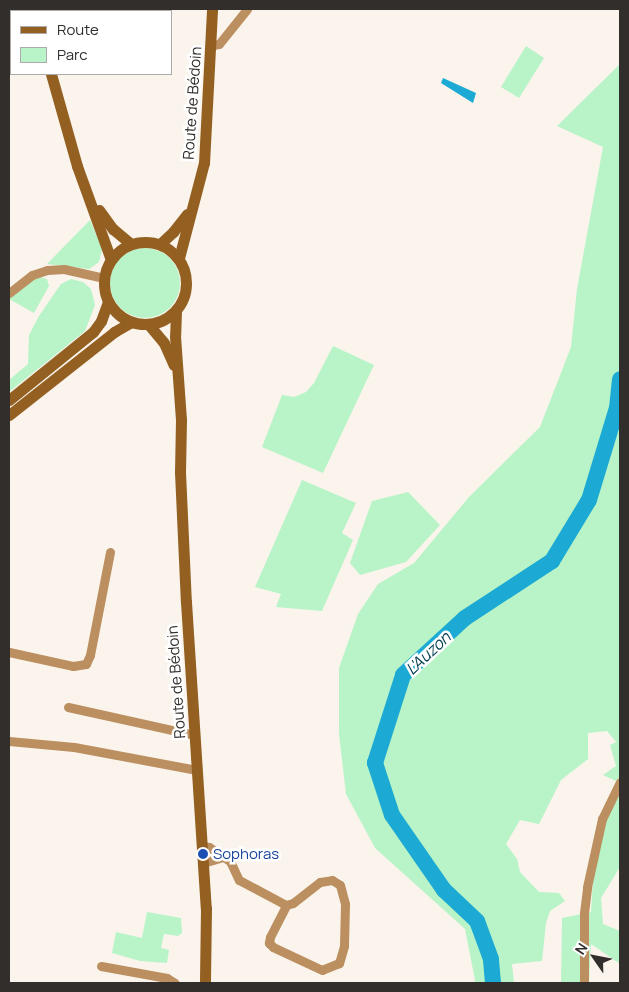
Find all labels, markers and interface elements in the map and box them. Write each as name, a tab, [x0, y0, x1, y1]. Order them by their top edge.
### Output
legend	[10, 10, 172, 75]
text: Route	[57, 19, 99, 40]
text: Parc	[57, 44, 88, 65]
street label: Route de Bédoin	[179, 46, 205, 160]
street label: Route de Bédoin	[163, 625, 189, 739]
water label: L'Auzon	[402, 628, 454, 678]
place label: Sophoras	[213, 845, 279, 863]
marker: Sophoras	[197, 848, 209, 860]
north arrow	[569, 932, 619, 982]
text: N	[570, 939, 592, 958]

